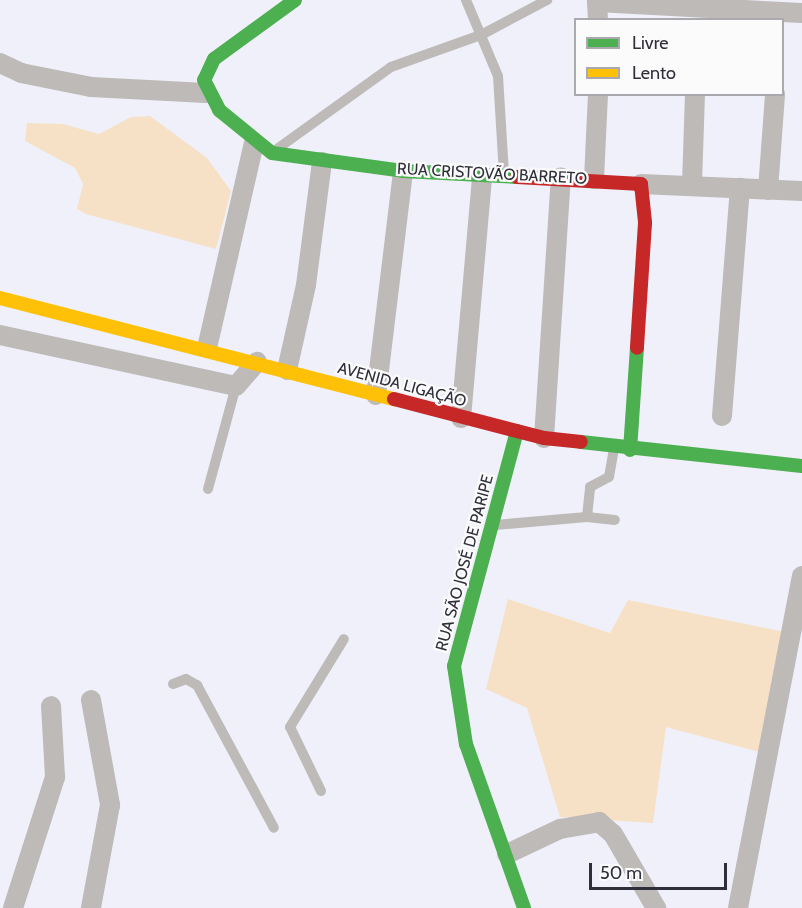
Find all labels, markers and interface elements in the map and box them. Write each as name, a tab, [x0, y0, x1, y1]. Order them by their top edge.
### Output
legend	[574, 18, 784, 96]
text: Livre	[632, 32, 668, 54]
text: Lento	[632, 62, 676, 84]
street label: RUA CRISTOVÃO BARRETO	[397, 159, 587, 189]
street label: AVENIDA LIGAÇÃO	[336, 359, 468, 411]
street label: RUA SÃO JOSÉ DE PARIPE	[432, 473, 498, 653]
scale bar	[592, 851, 730, 889]
text: 50 m	[600, 862, 642, 884]

